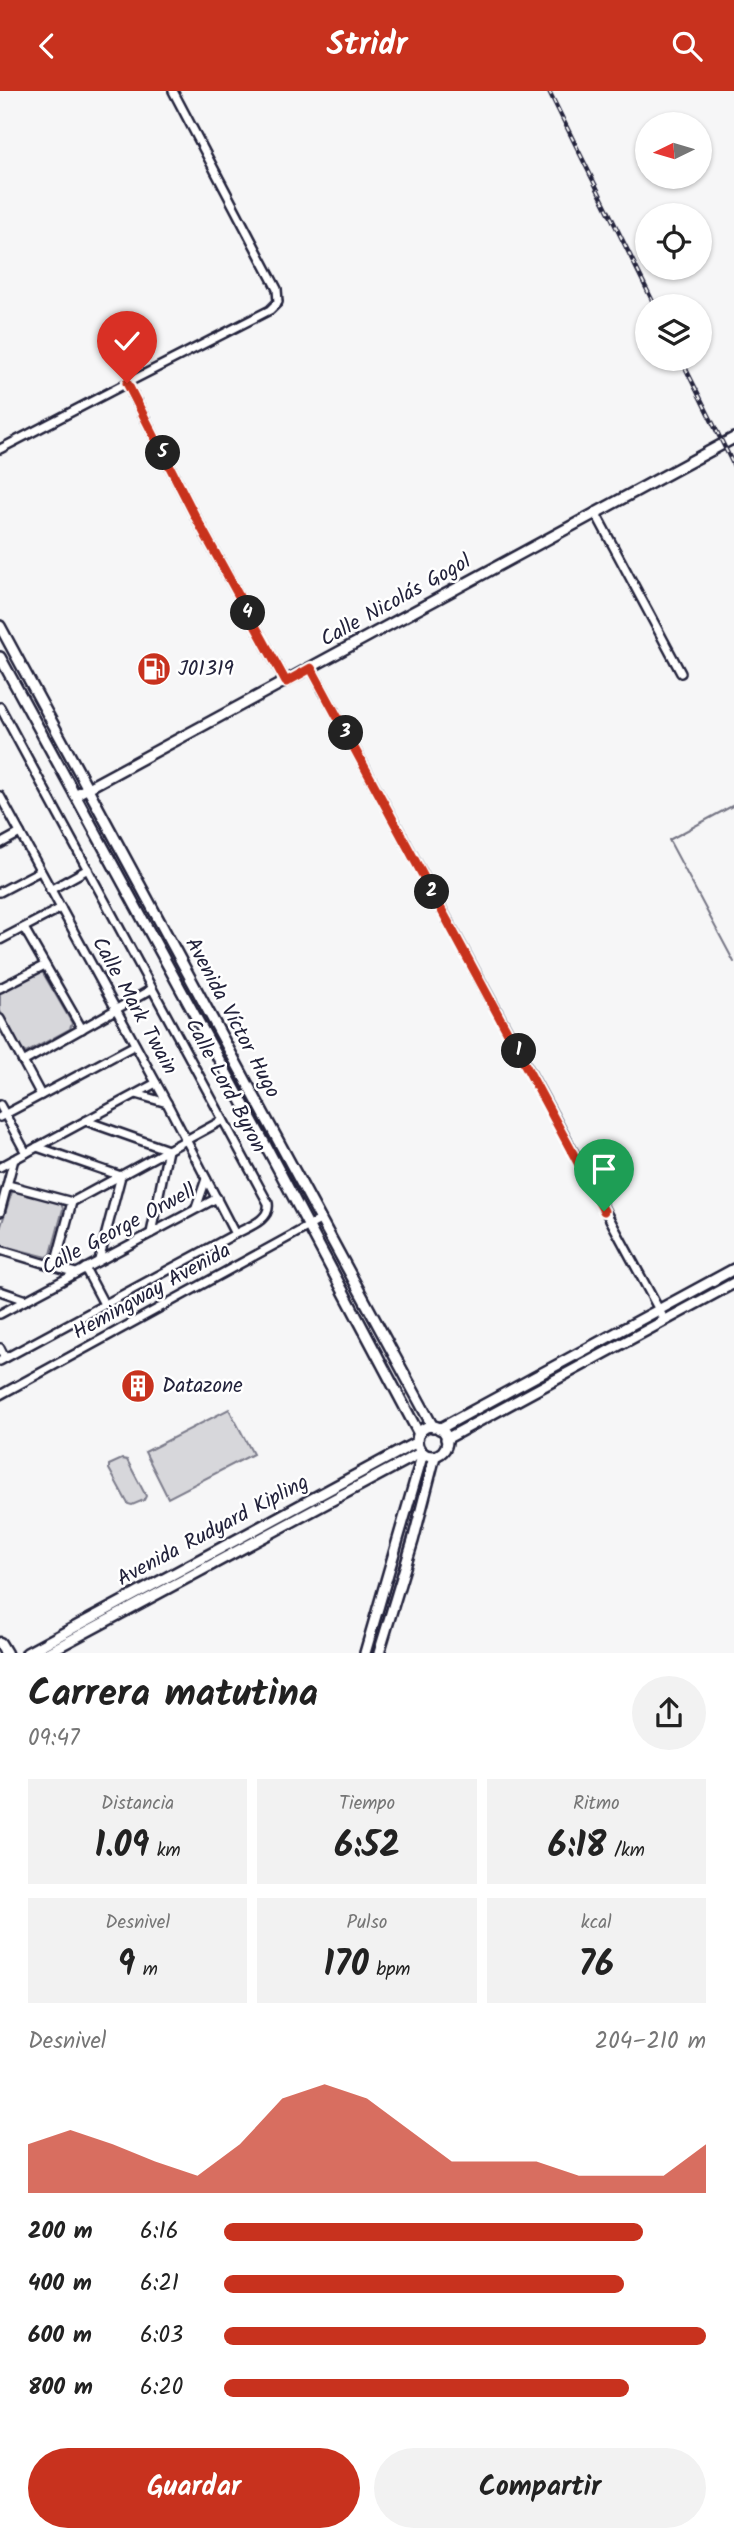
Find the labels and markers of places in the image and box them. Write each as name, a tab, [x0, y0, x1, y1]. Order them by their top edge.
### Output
pin	[97, 311, 157, 383]
pin: 5	[146, 435, 180, 471]
pin: 4	[230, 595, 266, 631]
fuel station icon: J01319	[135, 650, 173, 688]
place label: J01319	[178, 653, 234, 686]
pin: 3	[328, 715, 364, 751]
pin: 2	[414, 875, 450, 909]
pin: 1	[502, 1033, 536, 1069]
pin	[574, 1139, 634, 1211]
building icon: Datazone	[119, 1367, 157, 1405]
place label: Datazone	[162, 1370, 243, 1403]

